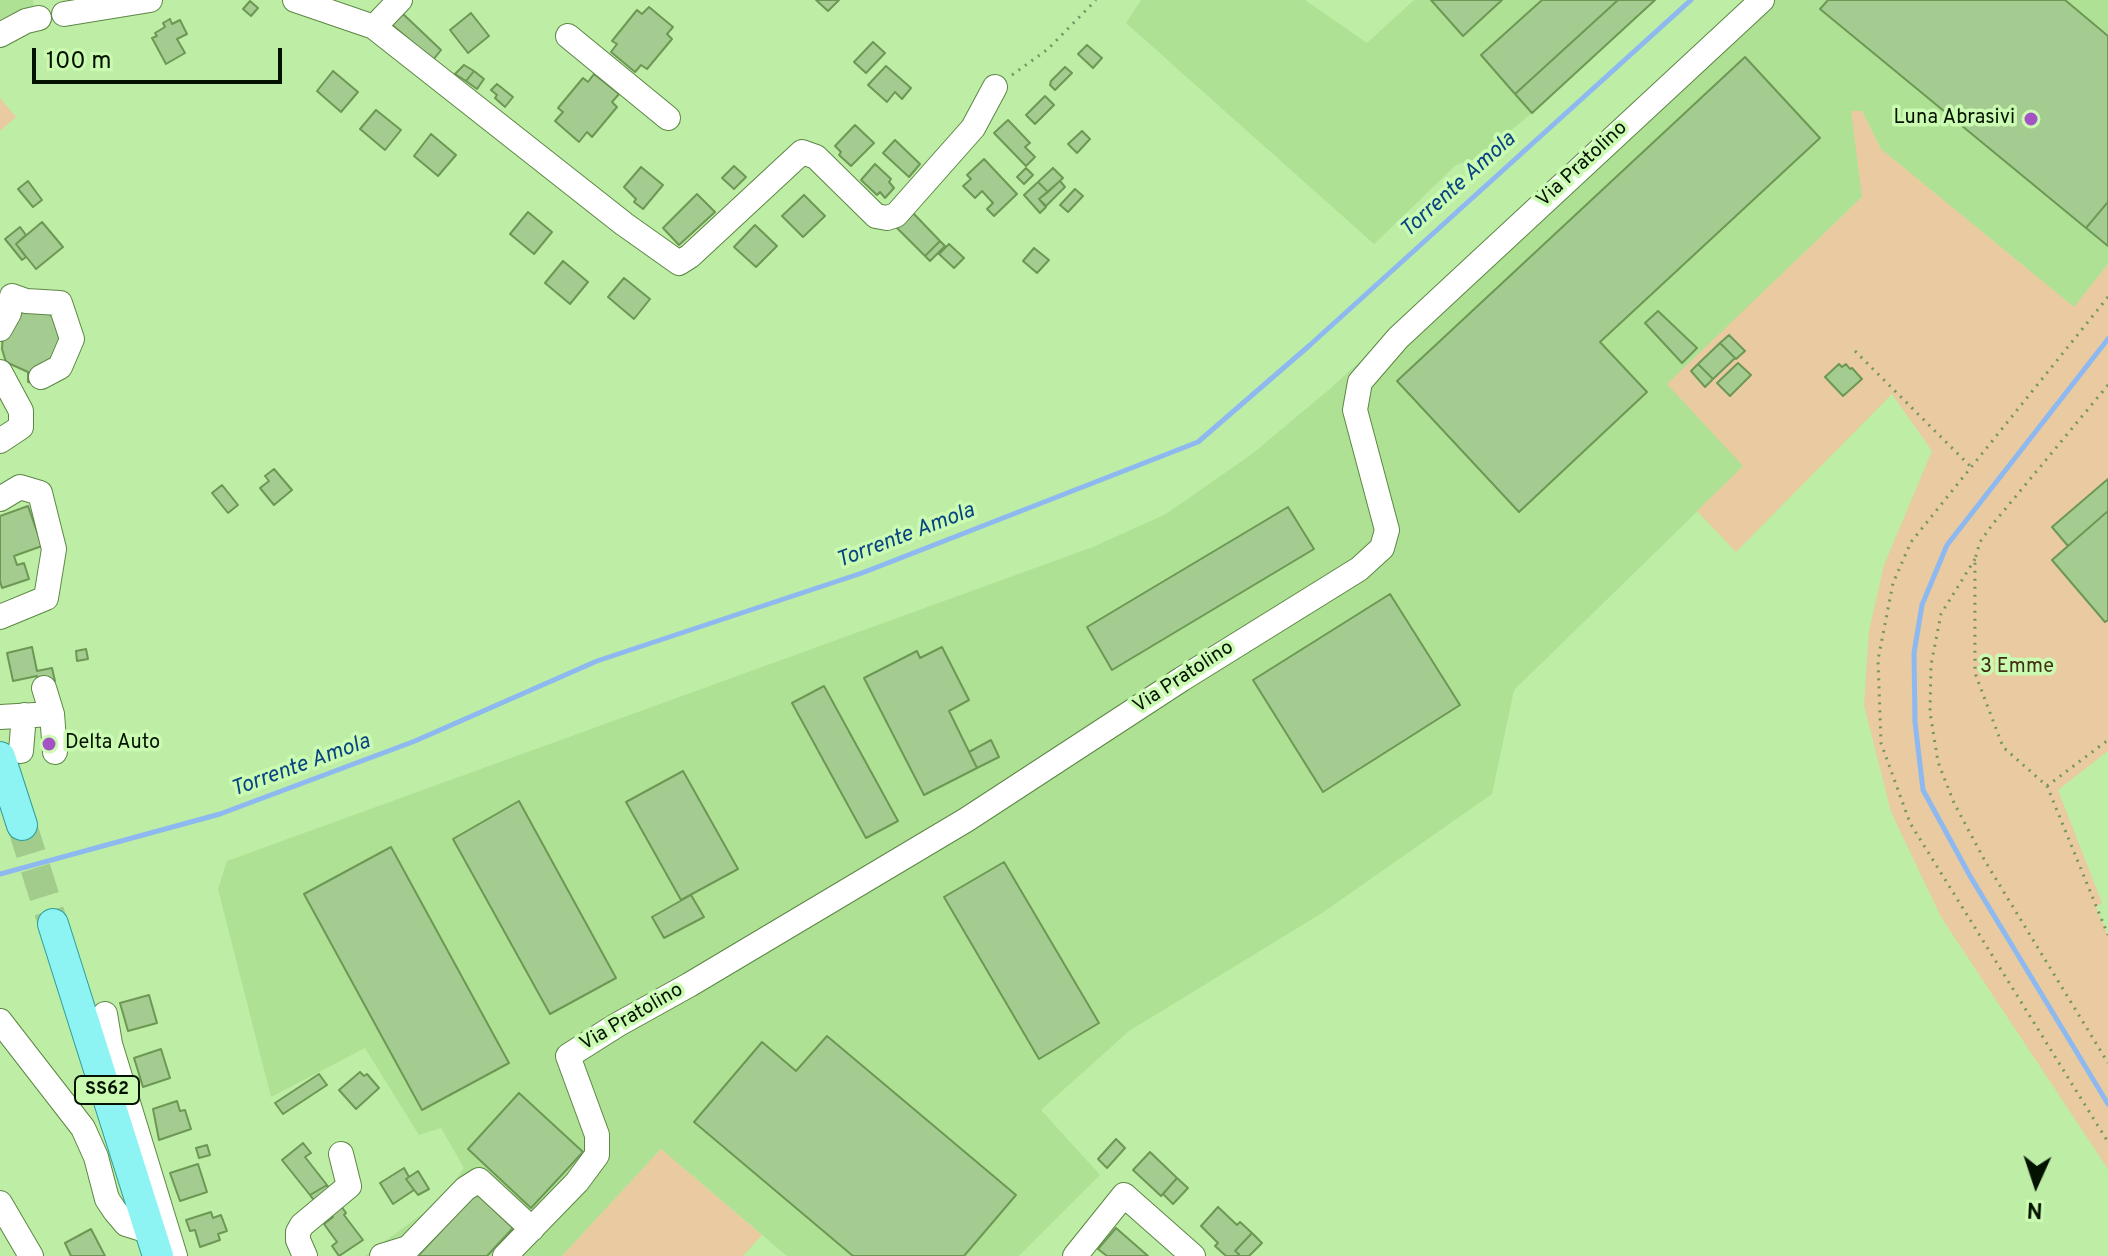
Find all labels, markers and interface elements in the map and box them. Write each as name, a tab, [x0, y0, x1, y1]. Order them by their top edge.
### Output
scale bar	[36, 32, 286, 82]
text: 100 m	[46, 47, 112, 77]
place label: Luna Abrasivi	[1893, 107, 2015, 131]
marker: Luna Abrasivi	[2022, 110, 2040, 128]
street label: Via Pratolino	[1533, 117, 1633, 213]
water label: Torrente Amola	[1396, 127, 1522, 245]
water label: Torrente Amola	[833, 499, 979, 575]
street label: Via Pratolino	[1129, 637, 1239, 719]
park label: 3 Emme	[1980, 656, 2054, 680]
water label: Torrente Amola	[228, 730, 374, 804]
place label: Delta Auto	[65, 732, 160, 756]
marker: Delta Auto	[40, 735, 58, 753]
street label: Via Pratolino	[576, 979, 688, 1057]
road number: SS62	[75, 1076, 139, 1104]
north arrow	[1996, 1144, 2076, 1224]
text: N	[2026, 1195, 2043, 1222]

